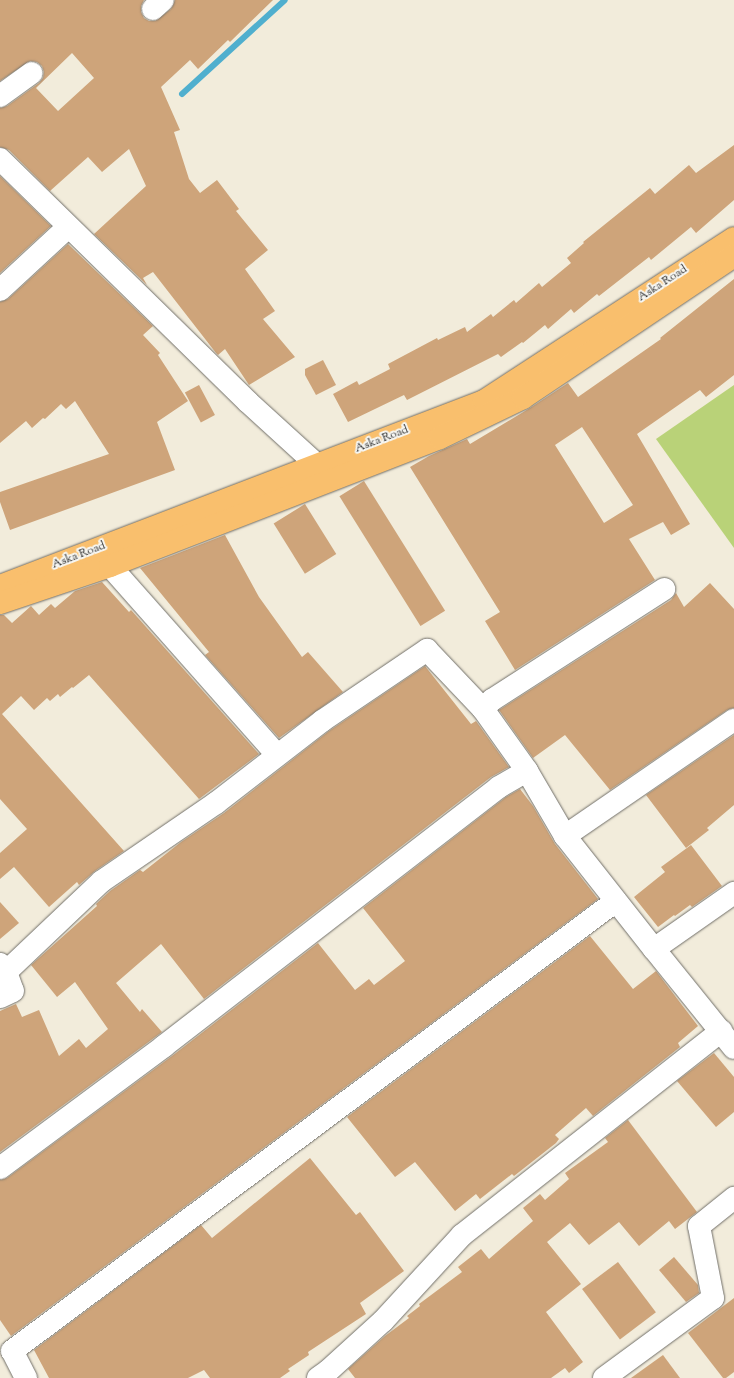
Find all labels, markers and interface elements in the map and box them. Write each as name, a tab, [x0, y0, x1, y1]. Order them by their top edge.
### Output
street label: Aska Road	[636, 263, 690, 305]
street label: Aska Road	[353, 423, 411, 457]
street label: Aska Road	[50, 539, 108, 573]

